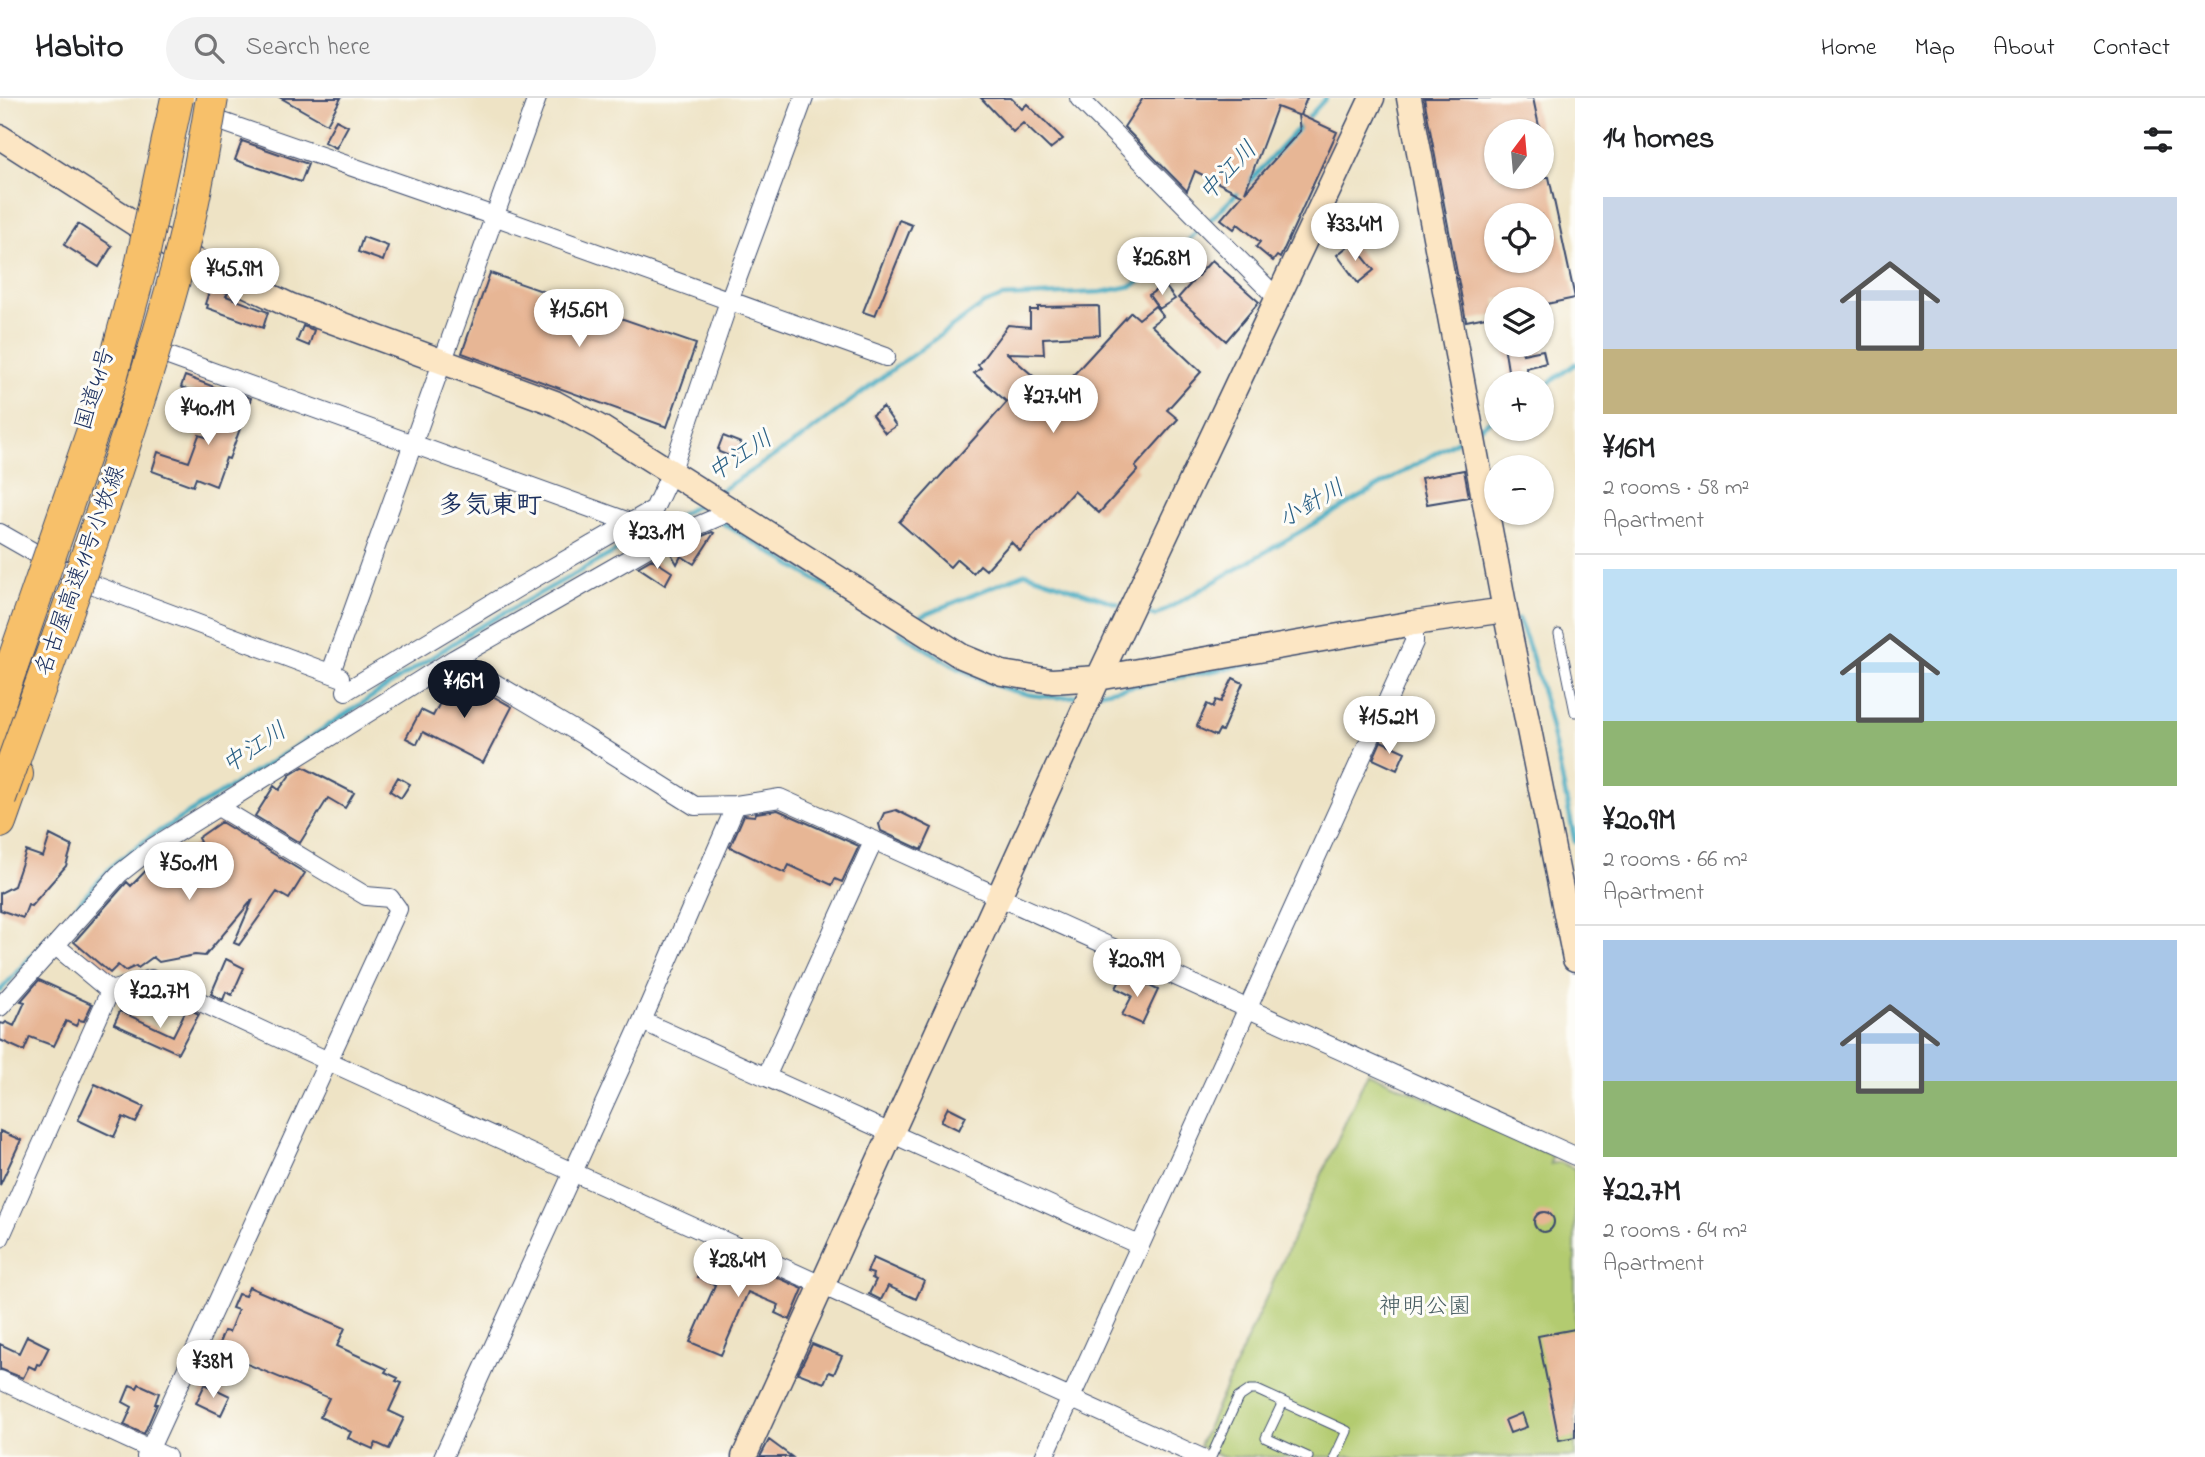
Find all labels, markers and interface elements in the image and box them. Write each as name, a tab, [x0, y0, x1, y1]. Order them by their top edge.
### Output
search box	[166, 17, 656, 80]
text: Habito	[35, 24, 124, 72]
icon: search	[190, 29, 228, 67]
text: Search here	[246, 29, 370, 67]
text: Home	[1821, 31, 1877, 66]
text: Map	[1915, 31, 1955, 66]
text: About	[1993, 31, 2055, 66]
text: Contact	[2093, 31, 2170, 66]
text: 14 homes	[1603, 118, 1714, 162]
north arrow	[1484, 119, 1554, 189]
map controls	[1484, 119, 1554, 525]
icon: filters	[2139, 121, 2177, 159]
water label: 中江川	[1191, 134, 1267, 210]
button: locate	[1484, 203, 1554, 273]
pin: ¥33.4M	[1298, 204, 1412, 263]
text: ¥33.4M	[1327, 209, 1383, 242]
pin: ¥26.8M	[1105, 238, 1219, 297]
text: ¥26.8M	[1133, 243, 1191, 276]
icon: home	[1827, 243, 1953, 369]
pin: ¥45.9M	[178, 248, 292, 308]
text: ¥45.9M	[206, 254, 264, 287]
button: layers	[1484, 287, 1554, 357]
pin: ¥15.6M	[522, 289, 636, 349]
text: ¥15.6M	[550, 295, 608, 328]
street label: 国道41号	[68, 343, 124, 435]
button: +	[1484, 371, 1554, 441]
pin: ¥27.4M	[996, 376, 1110, 435]
text: ¥27.4M	[1024, 381, 1082, 414]
pin: ¥40.1M	[151, 388, 265, 447]
text: ¥40.1M	[181, 393, 235, 426]
water label: 中江川	[701, 423, 781, 491]
text: ¥16M	[1603, 428, 1656, 472]
button: −	[1484, 455, 1554, 525]
street label: 名古屋高速11号小牧線	[28, 461, 134, 681]
water label: 小針川	[1272, 472, 1352, 538]
text: 2 rooms · 58 m²	[1603, 472, 1749, 505]
district label: 多気東町	[438, 488, 542, 526]
text: Apartment	[1603, 505, 1704, 538]
pin: ¥23.1M	[600, 512, 714, 571]
text: ¥23.1M	[629, 517, 685, 550]
icon: home	[1827, 615, 1953, 741]
pin: ¥16M	[423, 660, 505, 720]
text: ¥16M	[444, 666, 484, 699]
pin: ¥15.2M	[1332, 696, 1446, 756]
text: ¥15.2M	[1359, 702, 1419, 735]
water label: 中江川	[215, 715, 295, 783]
text: ¥20.9M	[1603, 800, 1676, 844]
pin: ¥50.1M	[132, 842, 246, 902]
text: 2 rooms · 66 m²	[1603, 844, 1748, 877]
text: ¥50.1M	[160, 848, 218, 881]
text: Apartment	[1603, 877, 1704, 910]
pin: ¥20.9M	[1080, 940, 1194, 999]
text: ¥20.9M	[1109, 945, 1165, 978]
pin: ¥22.7M	[103, 970, 217, 1030]
text: ¥22.7M	[130, 976, 190, 1009]
icon: home	[1827, 986, 1953, 1112]
text: ¥22.7M	[1603, 1171, 1681, 1215]
text: 2 rooms · 64 m²	[1603, 1215, 1747, 1248]
pin: ¥28.4M	[681, 1240, 795, 1299]
text: ¥28.4M	[709, 1245, 767, 1278]
text: Apartment	[1603, 1248, 1704, 1281]
park label: 神明公園	[1379, 1291, 1471, 1324]
pin: ¥38M	[172, 1340, 254, 1400]
text: ¥38M	[192, 1346, 234, 1379]

